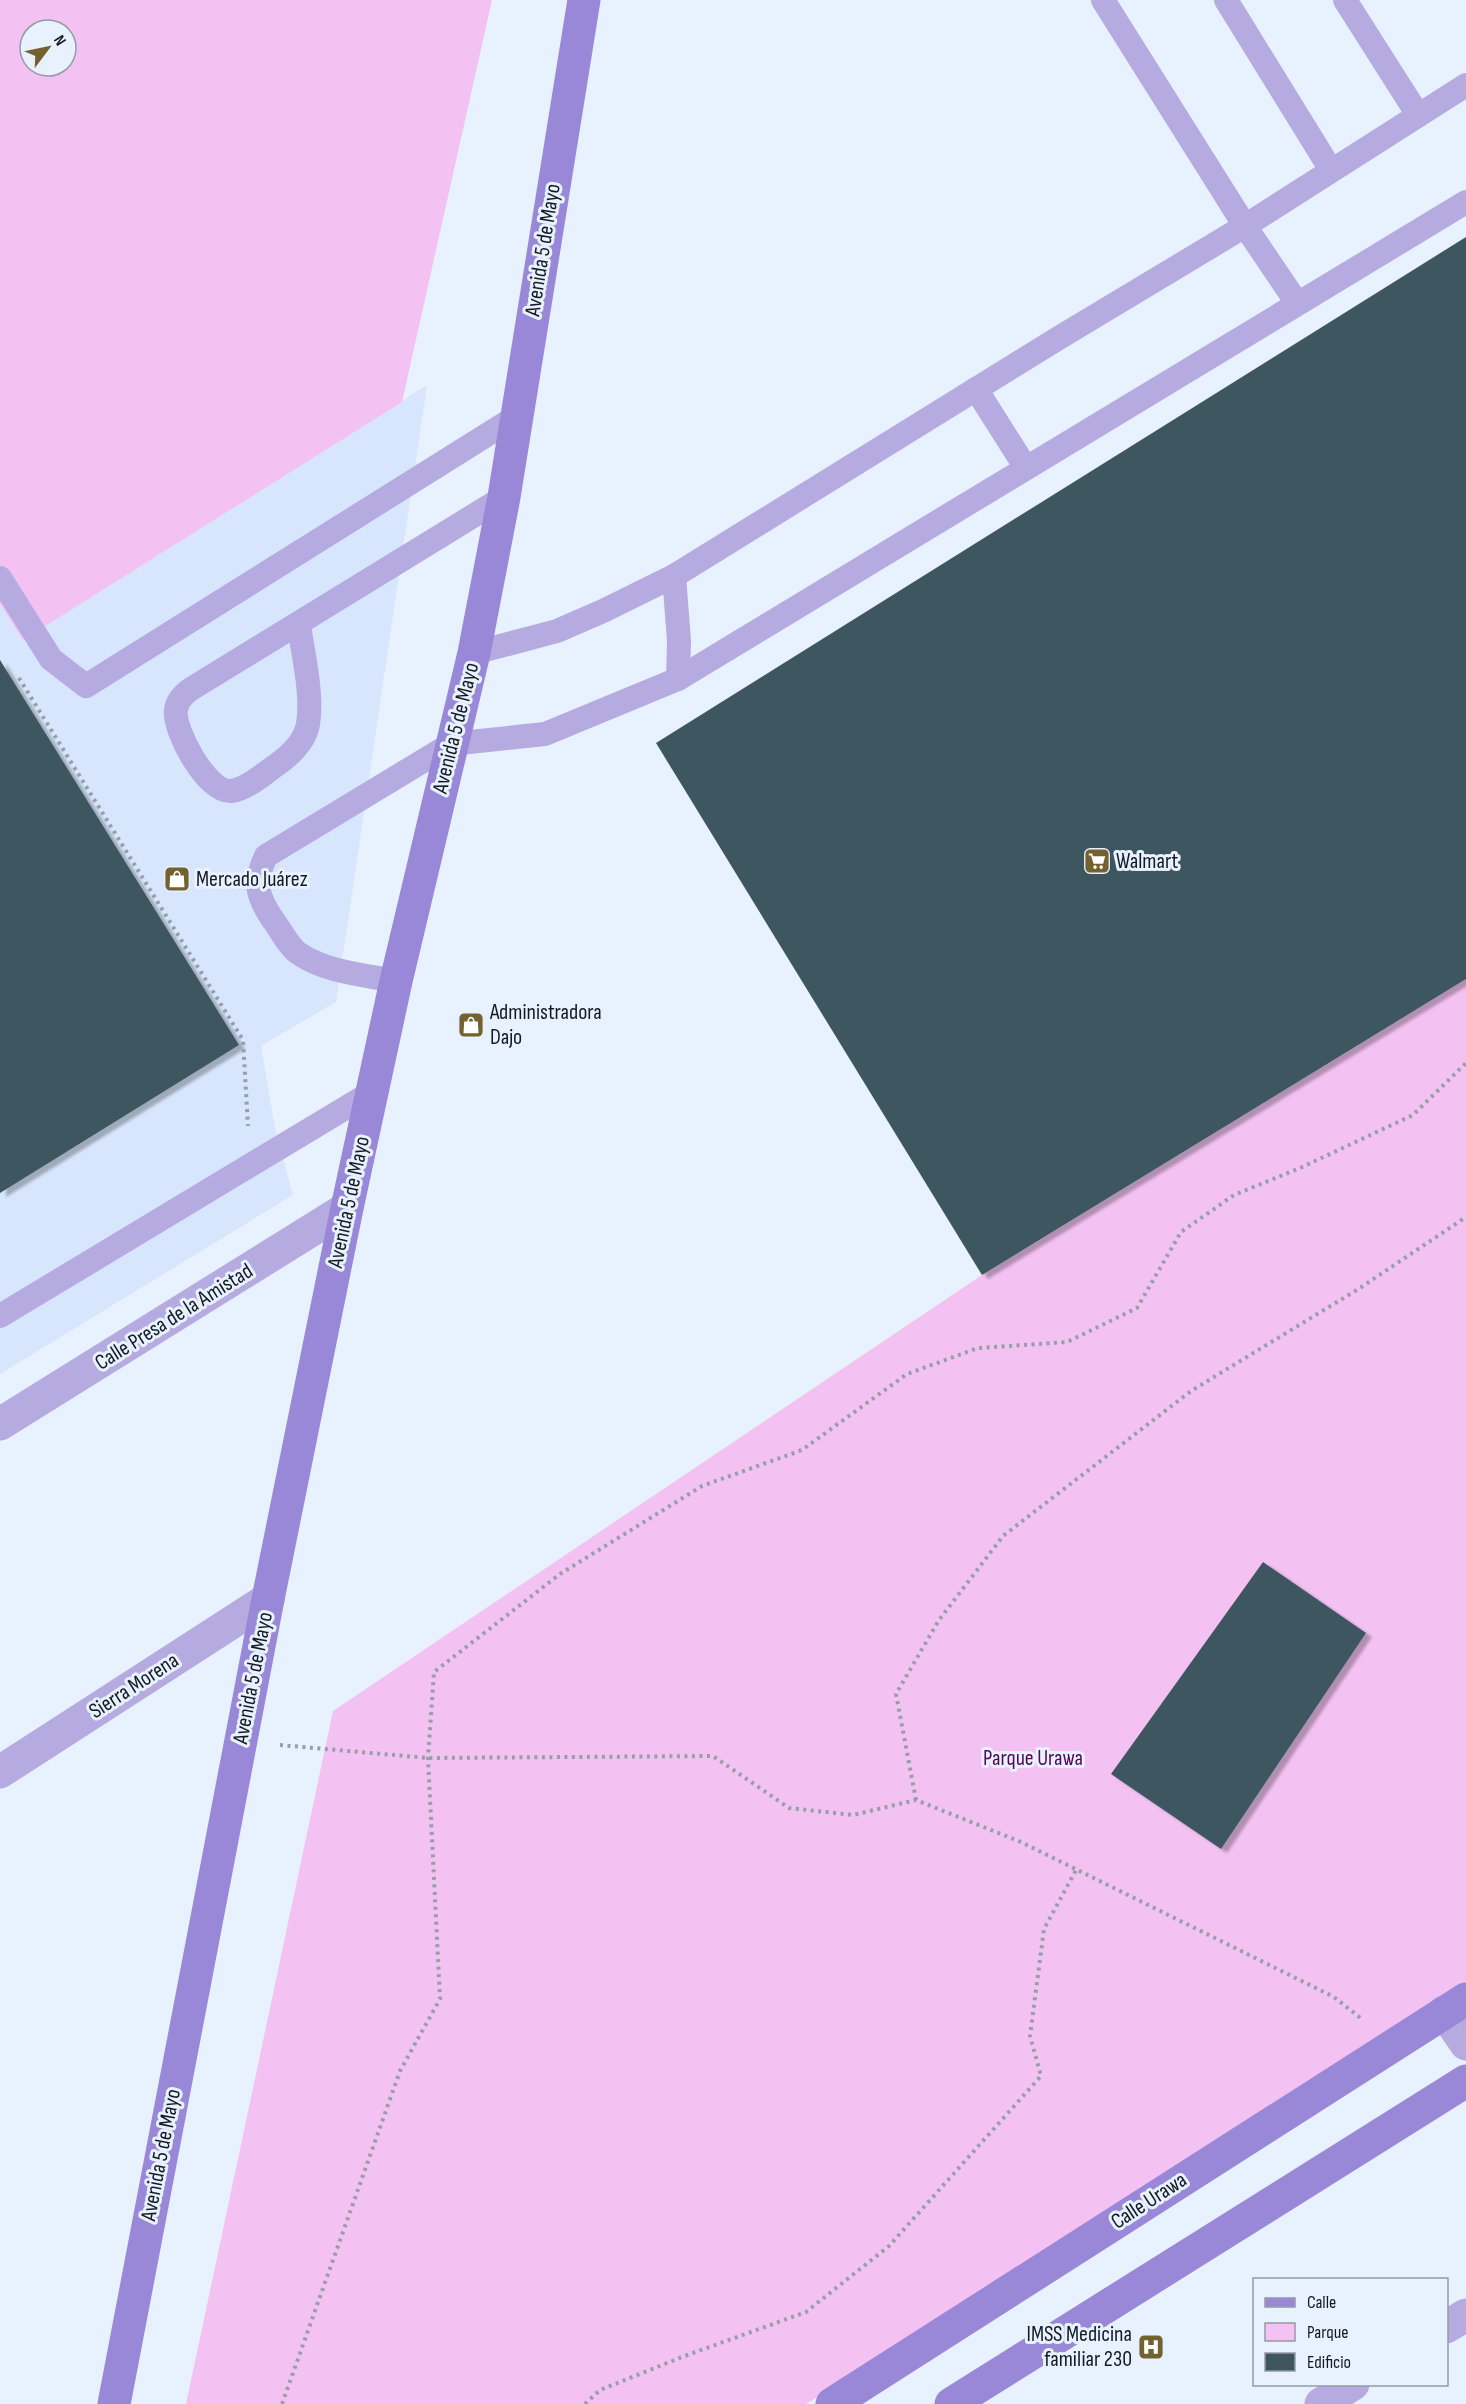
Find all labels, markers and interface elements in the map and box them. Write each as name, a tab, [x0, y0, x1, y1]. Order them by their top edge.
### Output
north arrow	[18, 18, 78, 78]
text: N	[49, 32, 70, 50]
street label: Avenida 5 de Mayo	[519, 182, 567, 319]
street label: Avenida 5 de Mayo	[426, 660, 485, 797]
supermarket icon: Walmart	[1082, 846, 1112, 876]
place label: Walmart	[1116, 848, 1178, 875]
shop icon: Mercado Juárez	[162, 864, 192, 894]
place label: Mercado Juárez	[196, 866, 308, 893]
place label: Administradora Dajo	[489, 999, 602, 1051]
shop icon: Administradora Dajo	[456, 1010, 486, 1040]
street label: Avenida 5 de Mayo	[322, 1134, 376, 1271]
street label: Calle Presa de la Amistad	[90, 1258, 258, 1376]
street label: Avenida 5 de Mayo	[227, 1610, 279, 1747]
street label: Sierra Morena	[84, 1647, 184, 1725]
park label: Parque Urawa	[983, 1745, 1083, 1772]
street label: Avenida 5 de Mayo	[135, 2087, 187, 2224]
street label: Calle Urawa	[1106, 2167, 1192, 2235]
legend	[1253, 2278, 1448, 2386]
text: Calle	[1307, 2292, 1336, 2313]
place label: IMSS Medicina familiar 230	[1027, 2321, 1132, 2373]
text: Parque	[1307, 2322, 1348, 2343]
hospital icon: IMSS Medicina familiar 230	[1136, 2332, 1166, 2362]
text: Edificio	[1307, 2352, 1351, 2373]

